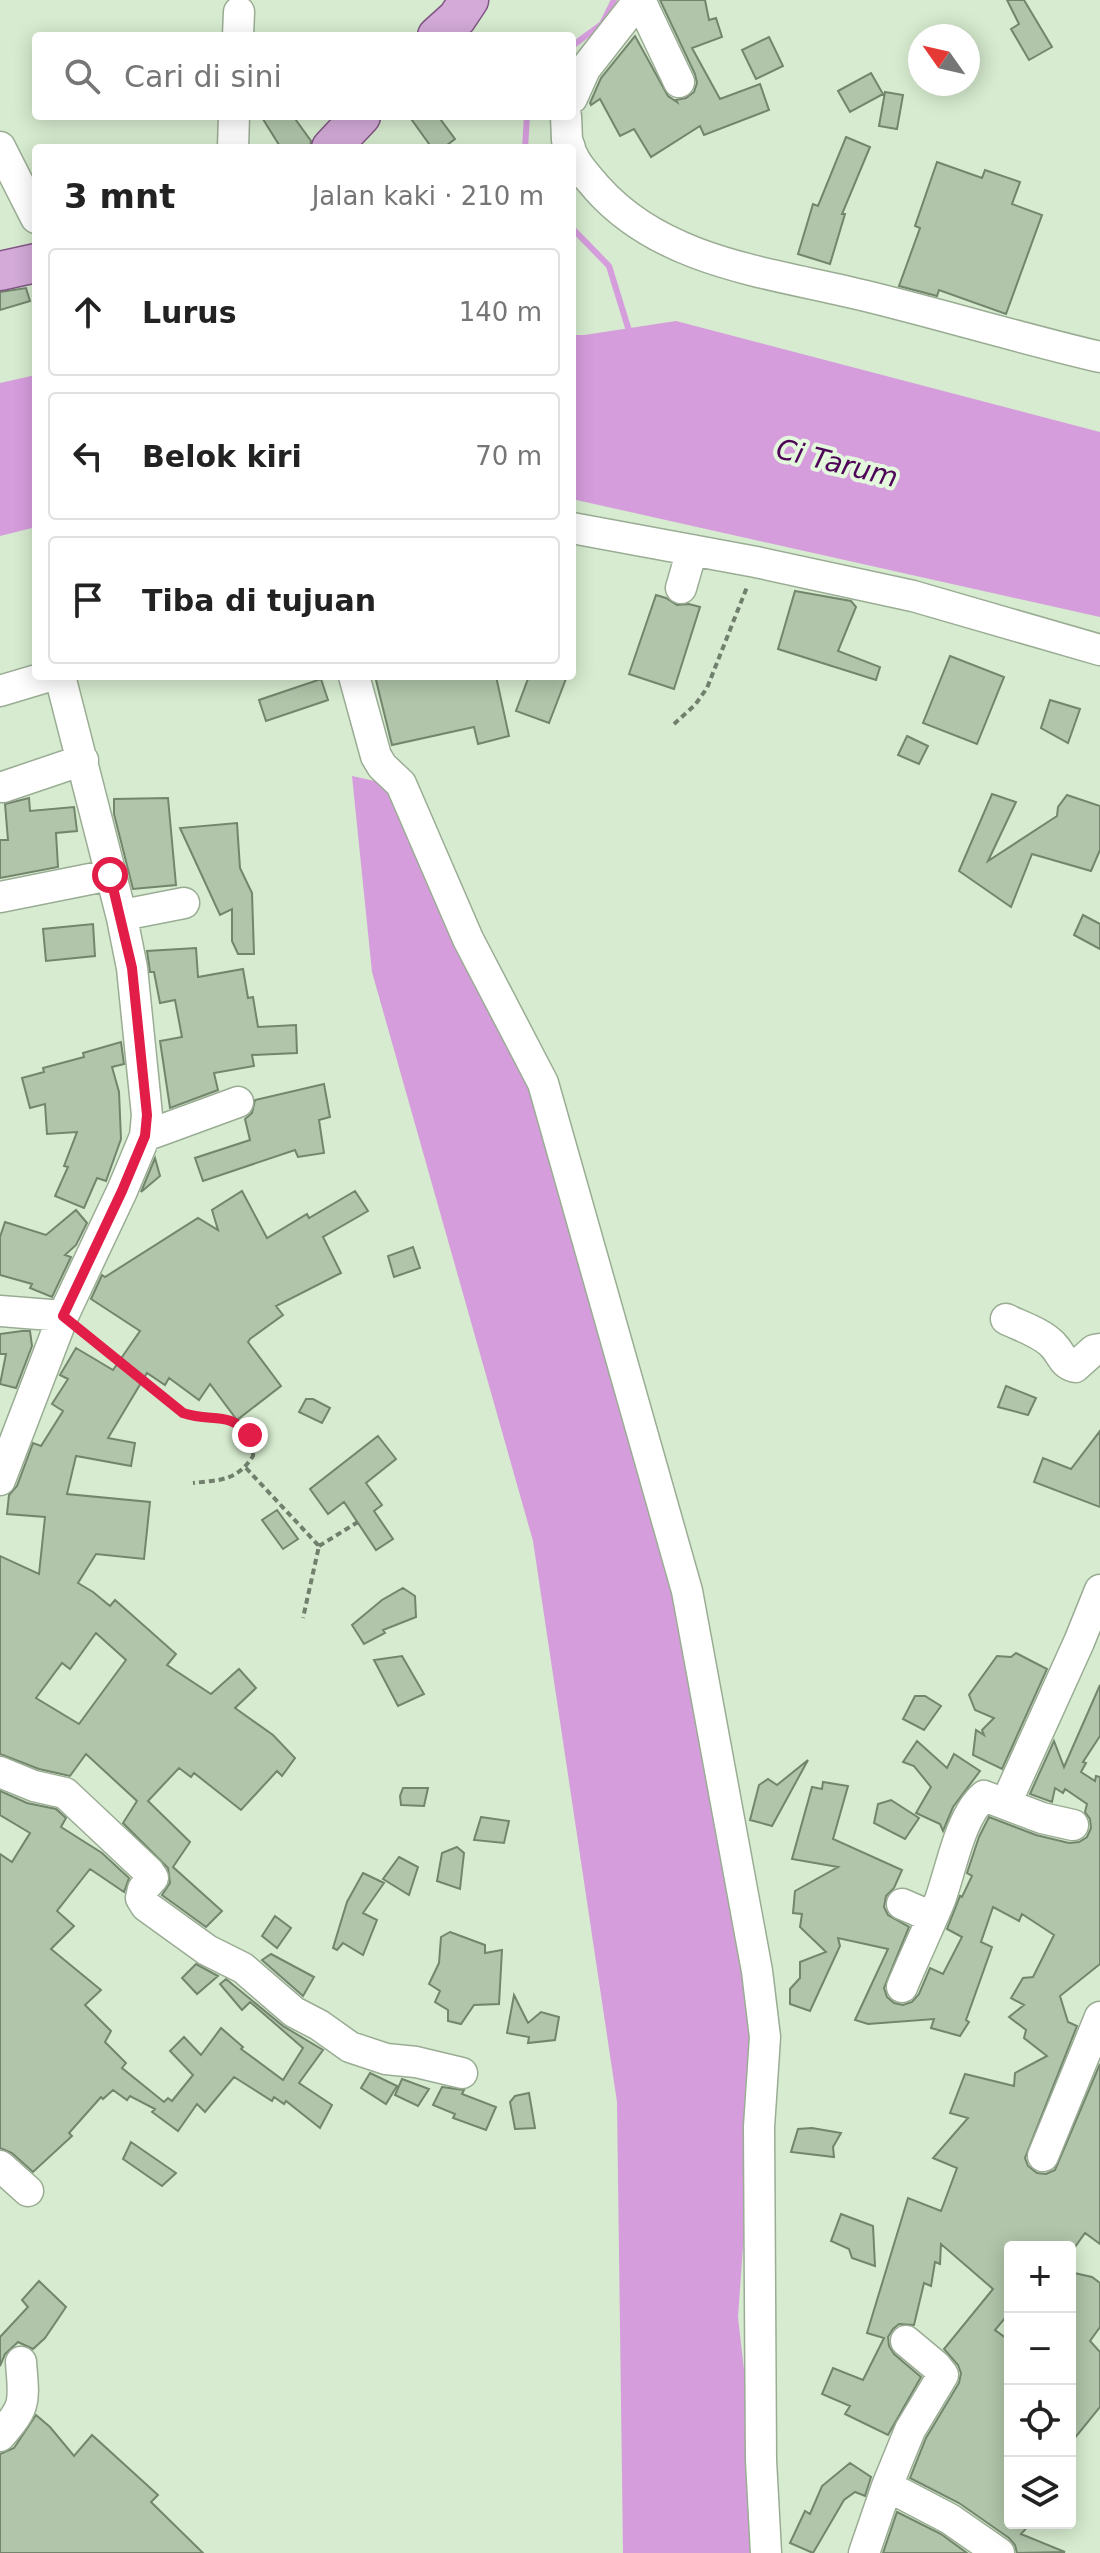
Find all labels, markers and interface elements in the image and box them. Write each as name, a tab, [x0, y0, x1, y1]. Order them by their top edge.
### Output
north arrow	[908, 24, 980, 96]
search box	[32, 32, 576, 120]
icon: search	[60, 54, 104, 98]
text: Cari di sini	[124, 59, 282, 94]
text: 3 mnt	[64, 176, 175, 216]
text: Jalan kaki · 210 m	[312, 181, 544, 211]
icon: ahead	[66, 290, 110, 334]
text: Lurus	[142, 295, 236, 330]
text: 140 m	[459, 297, 542, 327]
water label: Ci Tarum	[773, 432, 901, 494]
icon: left	[66, 434, 110, 478]
text: Belok kiri	[142, 439, 302, 474]
text: 70 m	[475, 441, 542, 471]
icon: arrive	[66, 578, 110, 622]
text: Tiba di tujuan	[142, 583, 376, 618]
route start	[92, 857, 128, 893]
route end	[232, 1417, 268, 1453]
map controls	[1004, 2241, 1076, 2529]
button: +	[1004, 2241, 1076, 2313]
button: −	[1004, 2313, 1076, 2385]
button: locate	[1004, 2385, 1076, 2457]
button: layers	[1004, 2457, 1076, 2529]

